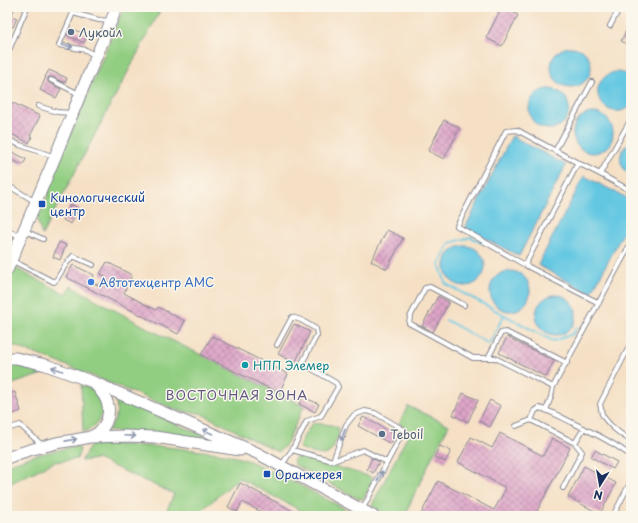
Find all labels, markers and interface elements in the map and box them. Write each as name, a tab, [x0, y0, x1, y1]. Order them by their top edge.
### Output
place label: Лукойл	[79, 23, 122, 41]
marker: Лукойл	[66, 27, 76, 37]
one-way arrow	[60, 42, 73, 50]
place label: Кинологический центр	[50, 188, 145, 220]
marker: Кинологический центр	[37, 199, 47, 209]
place label: Автотехцентр АМС	[99, 273, 214, 291]
marker: Автотехцентр АМС	[86, 277, 96, 287]
place label: НПП Элемер	[253, 356, 329, 374]
marker: НПП Элемер	[240, 360, 250, 370]
one-way arrow	[51, 364, 63, 372]
district label: ВОСТОЧНАЯ ЗОНА	[166, 385, 308, 404]
place label: Teboil	[390, 425, 424, 443]
one-way arrow	[202, 427, 214, 435]
one-way arrow	[338, 428, 346, 440]
marker: Teboil	[377, 429, 387, 439]
one-way arrow	[123, 432, 136, 440]
one-way arrow	[65, 436, 78, 444]
place label: Оранжерея	[275, 465, 342, 483]
north arrow	[580, 465, 620, 505]
marker: Оранжерея	[262, 469, 272, 479]
one-way arrow	[377, 470, 384, 482]
text: N	[592, 486, 604, 504]

